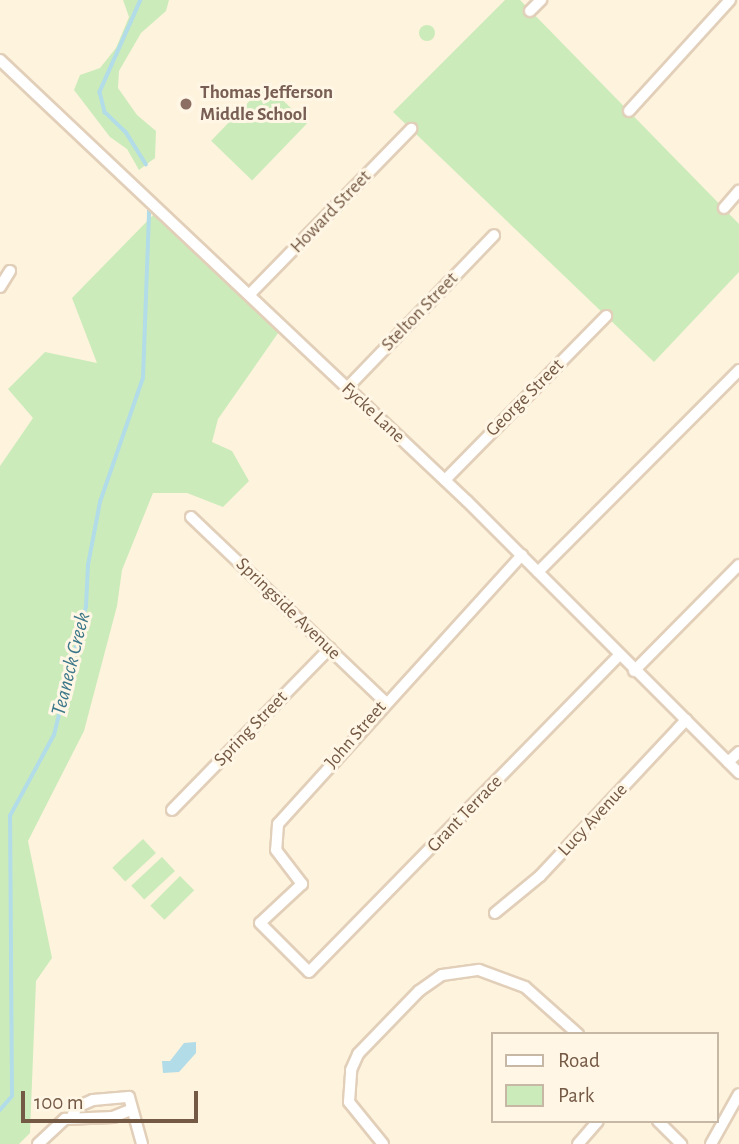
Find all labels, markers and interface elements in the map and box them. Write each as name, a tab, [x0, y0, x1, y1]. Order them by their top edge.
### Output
place label: Thomas Jefferson Middle School	[200, 82, 333, 126]
marker: Thomas Jefferson Middle School	[178, 96, 194, 112]
street label: Howard Street	[286, 166, 376, 258]
street label: Stelton Street	[377, 268, 463, 356]
street label: George Street	[481, 354, 569, 442]
street label: Fycke Lane	[337, 378, 409, 448]
street label: Springside Avenue	[231, 553, 345, 665]
water label: Teaneck Creek	[46, 610, 96, 718]
street label: Spring Street	[209, 687, 293, 771]
street label: John Street	[320, 697, 392, 773]
street label: Grant Terrace	[423, 771, 507, 857]
street label: Lucy Avenue	[553, 779, 633, 861]
legend	[490, 1032, 718, 1123]
text: Road	[558, 1050, 600, 1071]
scale bar	[24, 1078, 201, 1122]
text: Park	[558, 1085, 594, 1106]
text: 100 m	[34, 1092, 84, 1113]

